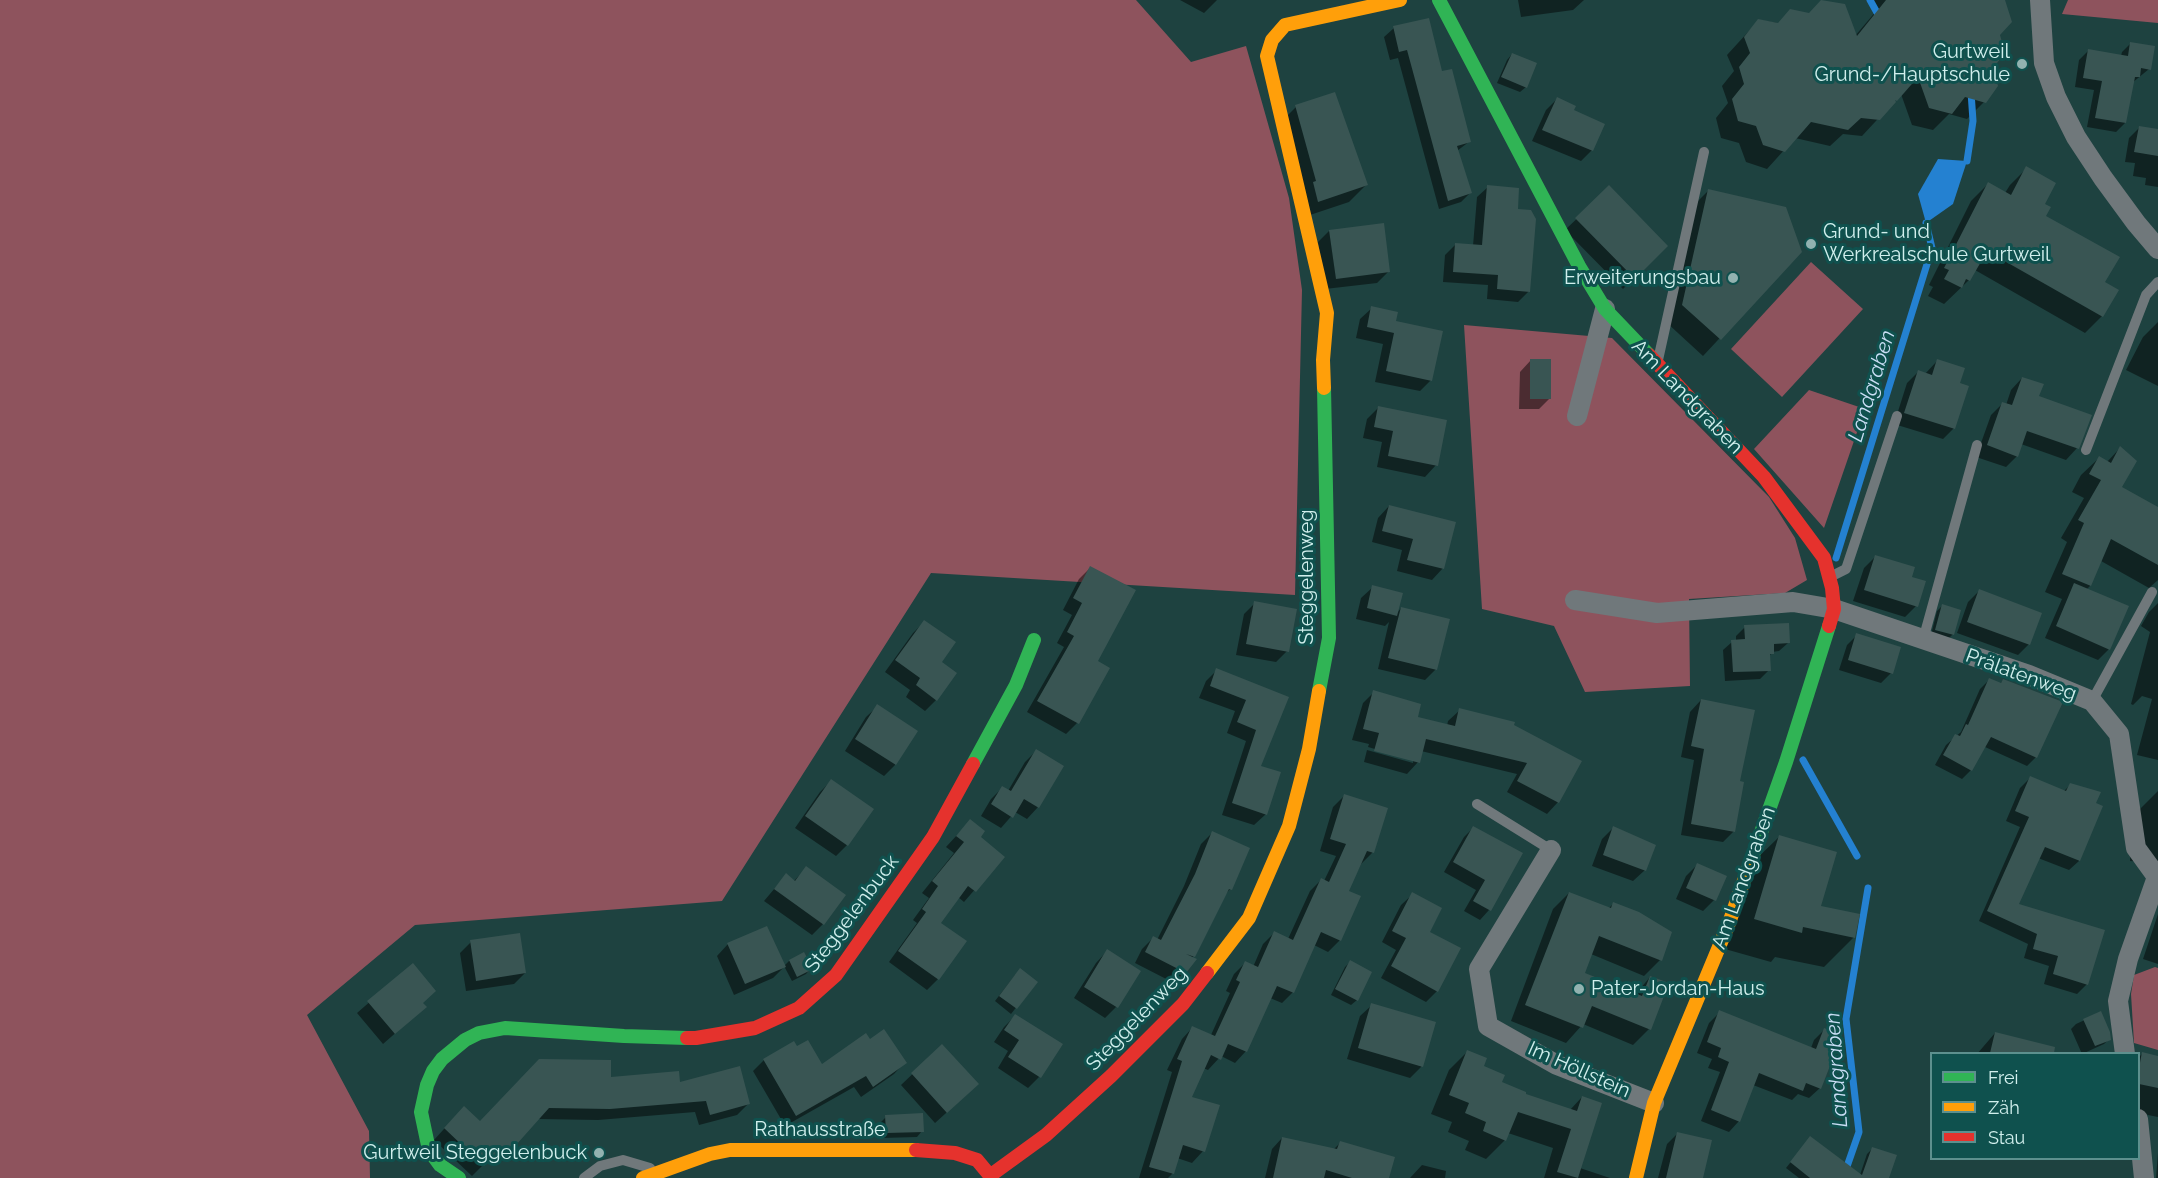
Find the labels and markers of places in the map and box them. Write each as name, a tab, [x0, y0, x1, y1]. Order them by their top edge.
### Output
place label: Gurtweil Grund-/Hauptschule	[1814, 40, 2010, 87]
marker: Gurtweil Grund-/Hauptschule	[2015, 57, 2029, 71]
place label: Grund- und Werkrealschule Gurtweil	[1823, 220, 2051, 267]
marker: Grund- und Werkrealschule Gurtweil	[1804, 237, 1818, 251]
place label: Erweiterungsbau	[1564, 266, 1721, 290]
marker: Erweiterungsbau	[1726, 271, 1740, 285]
place label: Pater-Jordan-Haus	[1591, 977, 1765, 1001]
marker: Pater-Jordan-Haus	[1572, 982, 1586, 996]
place label: Gurtweil Steggelenbuck	[363, 1141, 587, 1165]
marker: Gurtweil Steggelenbuck	[592, 1146, 606, 1160]

